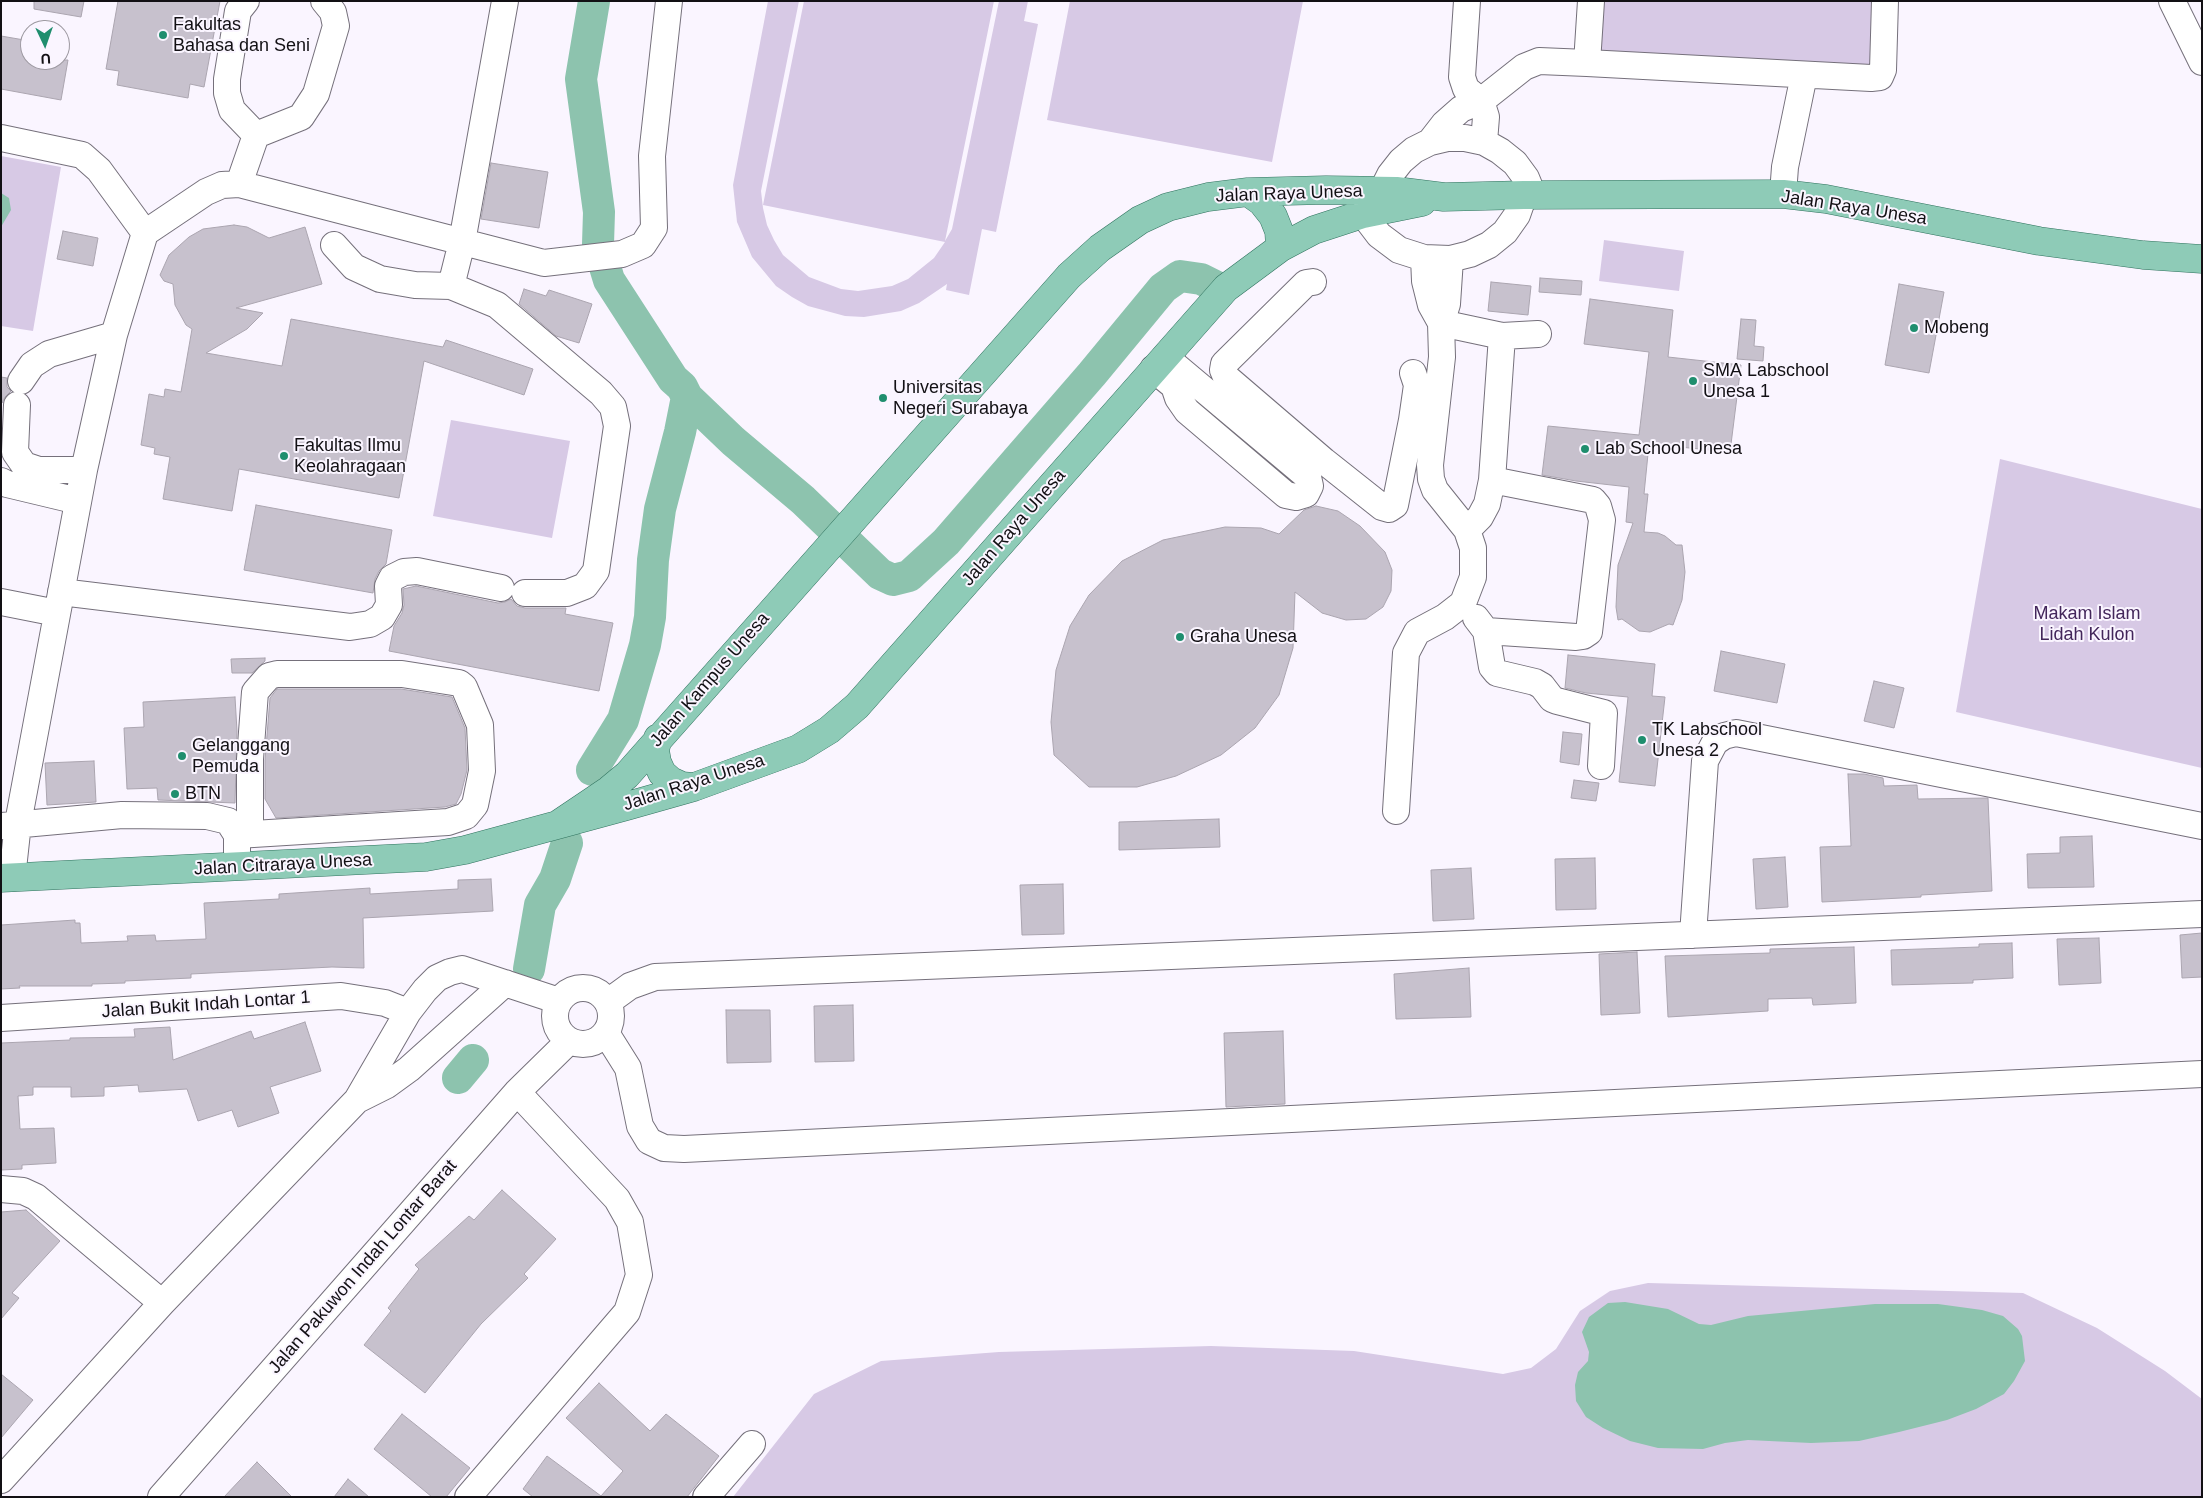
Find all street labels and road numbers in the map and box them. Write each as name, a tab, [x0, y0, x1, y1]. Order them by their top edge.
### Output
street label: Jalan Raya Unesa	[1215, 181, 1363, 207]
street label: Jalan Raya Unesa	[1780, 186, 1928, 230]
street label: Jalan Raya Unesa	[958, 465, 1070, 591]
street label: Jalan Kampus Unesa	[646, 608, 774, 752]
street label: Jalan Raya Unesa	[621, 750, 767, 816]
street label: Jalan Citraraya Unesa	[194, 850, 372, 880]
street label: Jalan Bukit Indah Lontar 1	[101, 987, 311, 1023]
street label: Jalan Pakuwon Indah Lontar Barat	[264, 1156, 462, 1378]

